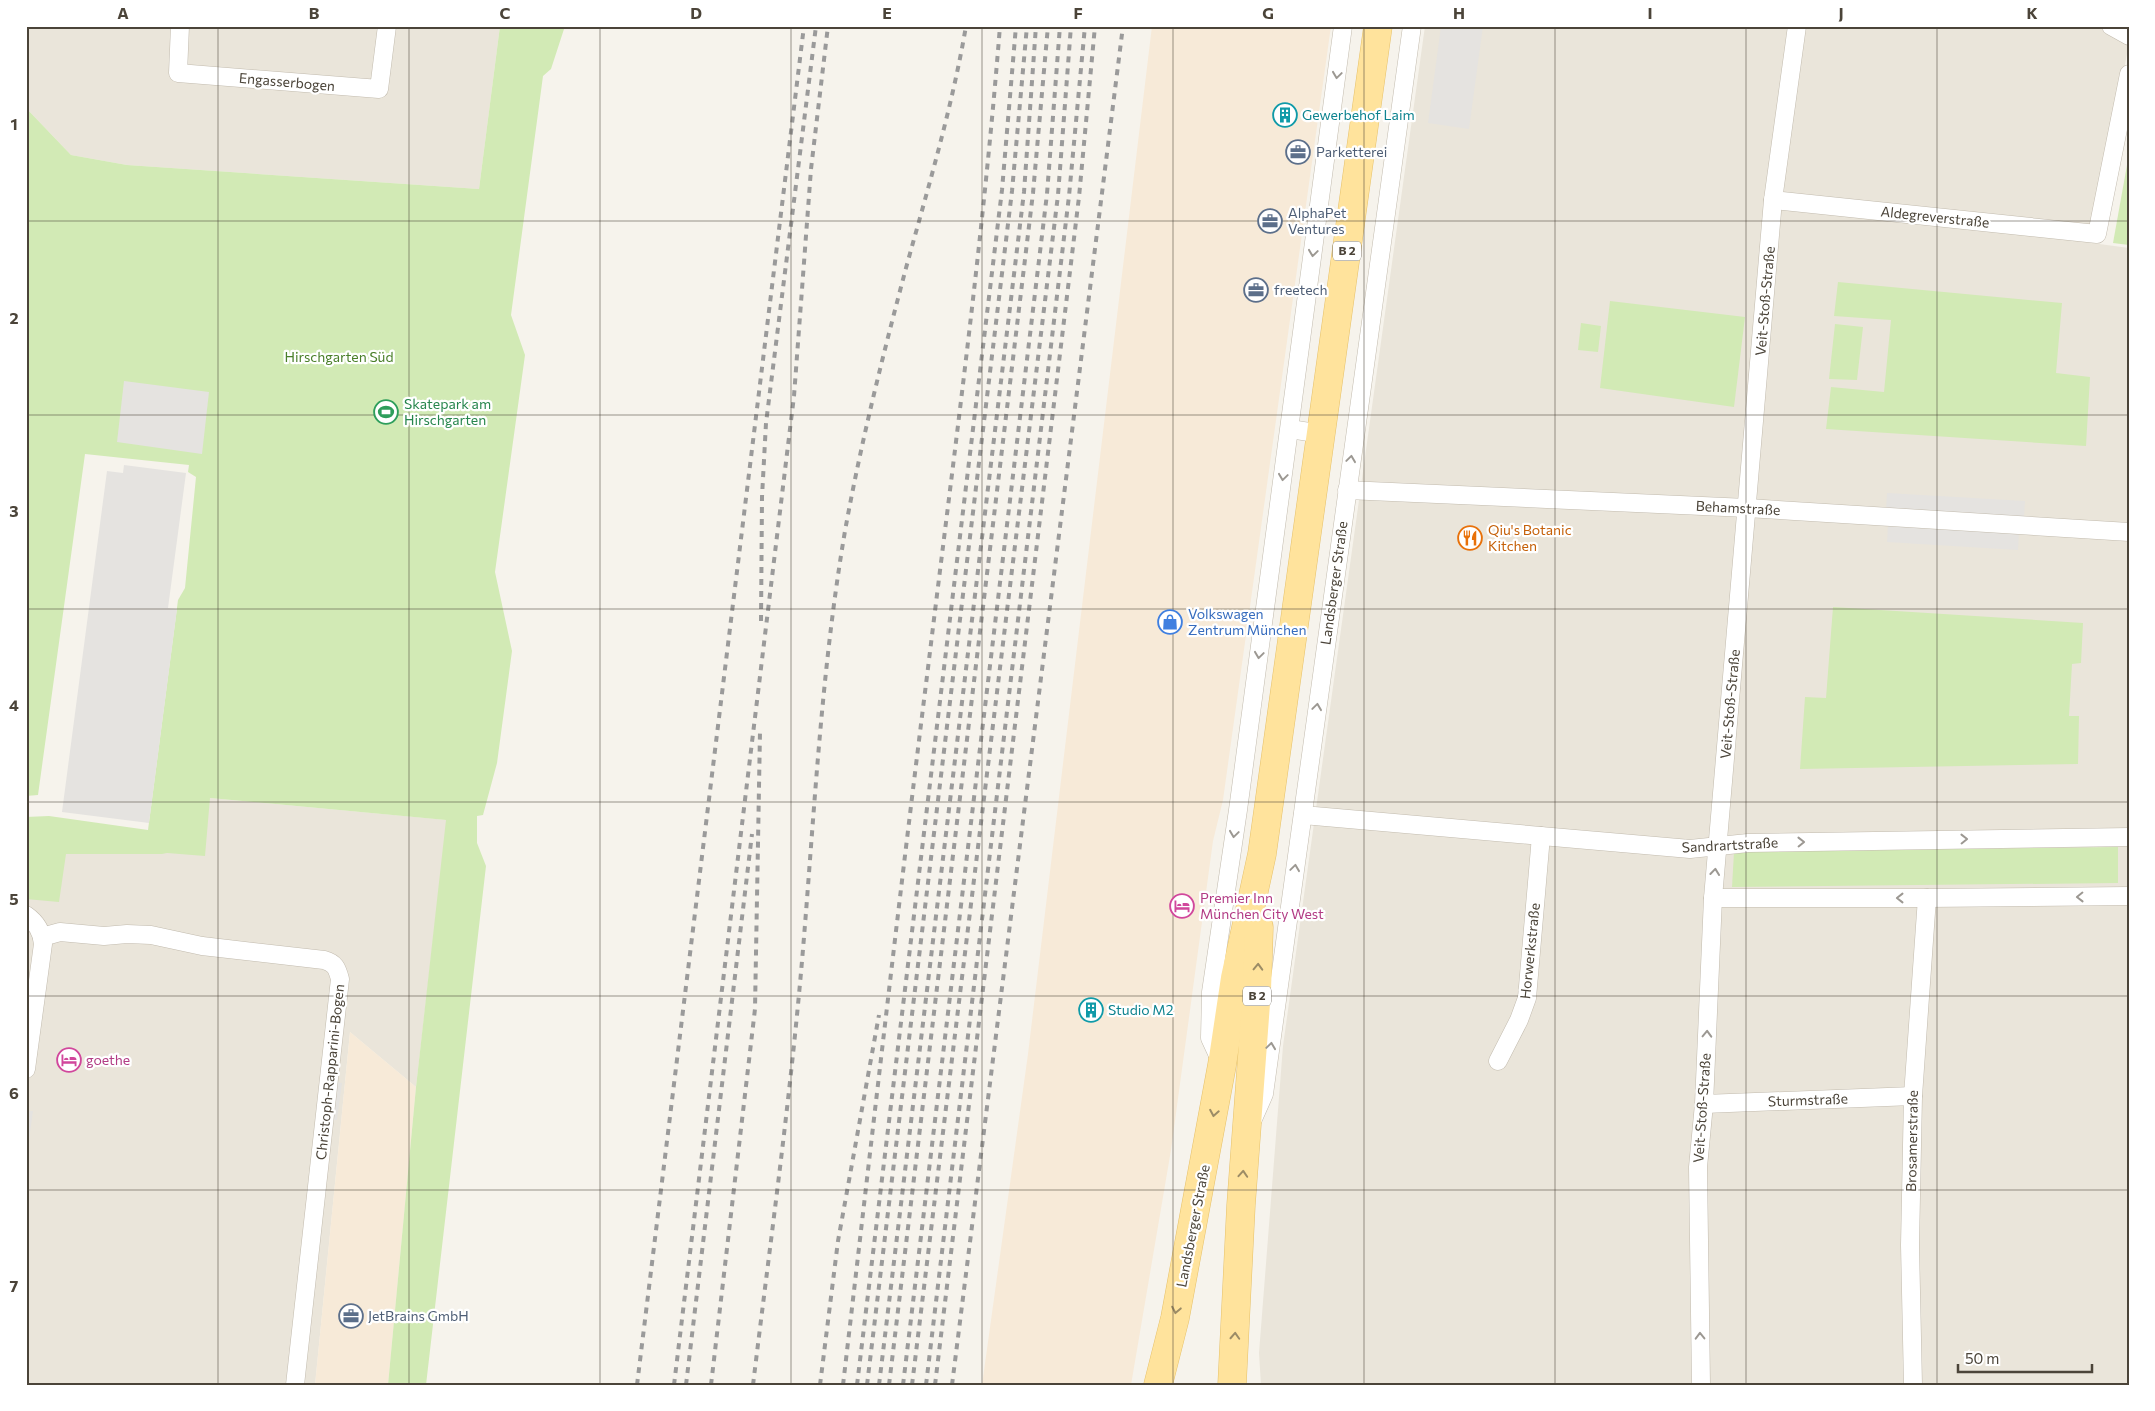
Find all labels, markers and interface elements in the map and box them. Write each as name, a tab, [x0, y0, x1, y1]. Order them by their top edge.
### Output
text: A	[117, 3, 129, 22]
text: B	[309, 3, 320, 22]
text: C	[500, 3, 511, 22]
text: D	[690, 3, 702, 22]
text: E	[882, 3, 892, 22]
text: F	[1073, 3, 1083, 22]
text: G	[1262, 3, 1274, 22]
text: H	[1453, 3, 1465, 22]
text: I	[1647, 3, 1653, 22]
text: J	[1838, 3, 1844, 22]
text: K	[2026, 3, 2038, 22]
street label: Engasserbogen	[238, 69, 336, 94]
one-way arrow	[1332, 71, 1343, 79]
building icon: Gewerbehof Laim	[1272, 102, 1298, 128]
place label: Gewerbehof Laim	[1302, 106, 1415, 123]
text: 1	[10, 114, 18, 133]
office icon: Parketterei	[1285, 139, 1311, 165]
place label: Parketterei	[1316, 143, 1387, 160]
street label: Aldegreverstraße	[1880, 202, 1990, 231]
place label: AlphaPet Ventures	[1288, 204, 1347, 237]
office icon: AlphaPet Ventures	[1257, 208, 1283, 234]
road number: B 2	[1333, 242, 1361, 260]
street label: Veit-Stoß-Straße	[1751, 245, 1778, 357]
one-way arrow	[1308, 249, 1319, 257]
office icon: freetech	[1243, 277, 1269, 303]
place label: freetech	[1274, 281, 1328, 298]
text: 2	[9, 308, 19, 327]
park label: Hirschgarten Süd	[285, 348, 394, 365]
place label: Skatepark am Hirschgarten	[404, 395, 491, 428]
sports icon: Skatepark am Hirschgarten	[373, 399, 399, 425]
one-way arrow	[1345, 455, 1356, 463]
one-way arrow	[1278, 473, 1289, 481]
street label: Behamstraße	[1695, 497, 1781, 518]
text: 3	[9, 501, 19, 520]
street label: Landsberger Straße	[1316, 520, 1351, 646]
place label: Qiu's Botanic Kitchen	[1488, 521, 1572, 554]
restaurant icon: Qiu's Botanic Kitchen	[1457, 525, 1483, 551]
place label: Volkswagen Zentrum München	[1188, 605, 1306, 638]
shop icon: Volkswagen Zentrum München	[1157, 609, 1183, 635]
street label: Veit-Stoß-Straße	[1716, 648, 1743, 760]
one-way arrow	[1254, 652, 1265, 660]
text: 4	[9, 695, 19, 714]
one-way arrow	[1312, 702, 1322, 711]
one-way arrow	[1230, 829, 1240, 838]
street label: Sandrartstraße	[1681, 833, 1779, 856]
one-way arrow	[1960, 834, 1968, 845]
one-way arrow	[1798, 837, 1806, 847]
one-way arrow	[1290, 863, 1300, 872]
one-way arrow	[1710, 867, 1721, 875]
text: 5	[9, 889, 19, 908]
place label: Premier Inn München City West	[1200, 889, 1324, 922]
one-way arrow	[2076, 891, 2084, 902]
hotel icon: Premier Inn München City West	[1169, 893, 1195, 919]
one-way arrow	[1896, 893, 1904, 903]
street label: Horwerkstraße	[1516, 902, 1543, 1000]
one-way arrow	[1253, 962, 1263, 970]
street label: Christoph-Rapparini-Bogen	[312, 983, 347, 1161]
road number: B 2	[1243, 986, 1271, 1006]
building icon: Studio M2	[1078, 997, 1104, 1023]
place label: Studio M2	[1108, 1001, 1174, 1018]
one-way arrow	[1702, 1030, 1712, 1038]
one-way arrow	[1265, 1042, 1275, 1050]
hotel icon: goethe	[56, 1047, 82, 1073]
place label: goethe	[86, 1051, 130, 1068]
street label: Veit-Stoß-Straße	[1689, 1052, 1714, 1163]
text: 6	[9, 1083, 19, 1102]
street label: Sturmstraße	[1768, 1090, 1848, 1109]
street label: Brosamerstraße	[1902, 1090, 1921, 1192]
one-way arrow	[1209, 1109, 1219, 1118]
street label: Landsberger Straße	[1172, 1163, 1213, 1289]
one-way arrow	[1237, 1169, 1248, 1177]
text: 7	[10, 1276, 19, 1295]
office icon: JetBrains GmbH	[338, 1303, 364, 1329]
one-way arrow	[1172, 1306, 1182, 1314]
place label: JetBrains GmbH	[368, 1307, 469, 1324]
one-way arrow	[1229, 1332, 1240, 1340]
one-way arrow	[1695, 1332, 1705, 1340]
scale bar	[1958, 1341, 2091, 1373]
text: 50 m	[1965, 1349, 1999, 1367]

